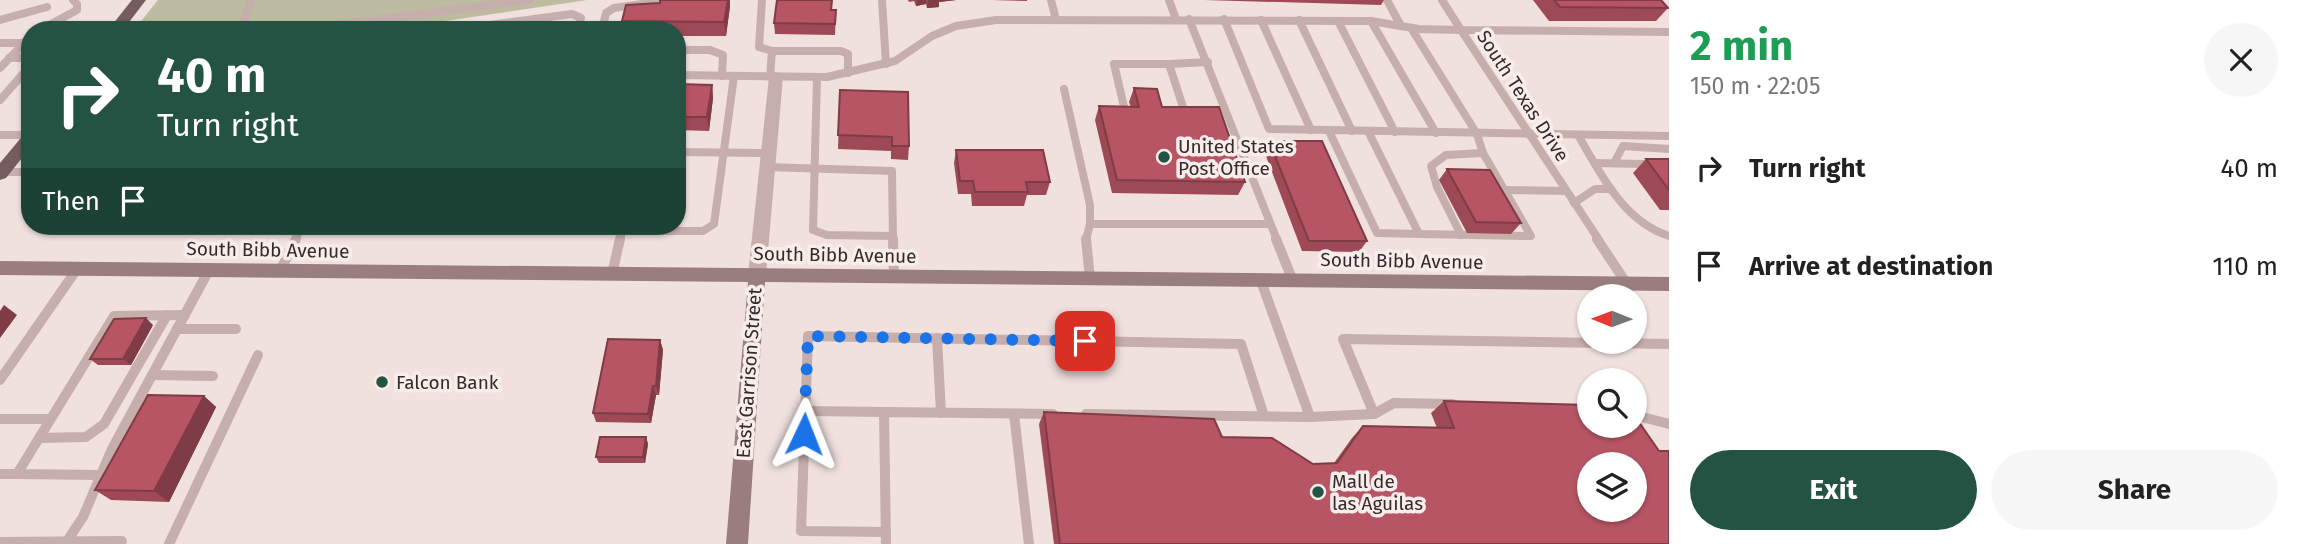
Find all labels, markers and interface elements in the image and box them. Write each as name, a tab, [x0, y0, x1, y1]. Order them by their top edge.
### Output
text: 2 min	[1690, 21, 1793, 71]
button: close	[2204, 23, 2278, 97]
street label: South Texas Drive	[1472, 26, 1574, 166]
text: 40 m	[157, 46, 266, 105]
icon: right	[42, 49, 133, 140]
text: 150 m · 22:05	[1690, 72, 1820, 100]
text: Turn right	[157, 106, 299, 144]
place label: United States Post Office	[1178, 135, 1294, 180]
marker: United States Post Office	[1156, 149, 1172, 165]
icon: right	[1690, 149, 1728, 187]
text: Turn right	[1749, 153, 1866, 184]
text: 40 m	[2220, 153, 2278, 184]
icon: arrive	[114, 182, 152, 220]
text: Then	[42, 186, 100, 217]
street label: South Bibb Avenue	[186, 237, 350, 263]
street label: South Bibb Avenue	[753, 242, 917, 268]
icon: arrive	[1690, 247, 1728, 285]
street label: South Bibb Avenue	[1320, 248, 1484, 274]
text: Arrive at destination	[1749, 251, 1993, 282]
text: 110 m	[2212, 251, 2278, 282]
north arrow	[1577, 284, 1647, 354]
map controls	[1577, 284, 1647, 522]
street label: East Garrison Street	[732, 287, 766, 459]
pin	[1055, 311, 1115, 371]
icon: arrive	[1066, 322, 1104, 360]
button: search	[1577, 368, 1647, 438]
place label: Falcon Bank	[396, 371, 499, 394]
marker: Falcon Bank	[374, 374, 390, 390]
position arrow	[767, 397, 841, 471]
button: Exit	[1690, 450, 1977, 530]
button: Share	[1991, 450, 2278, 530]
button: layers	[1577, 452, 1647, 522]
place label: Mall de las Aguilas	[1332, 470, 1423, 515]
marker: Mall de las Aguilas	[1310, 484, 1326, 500]

